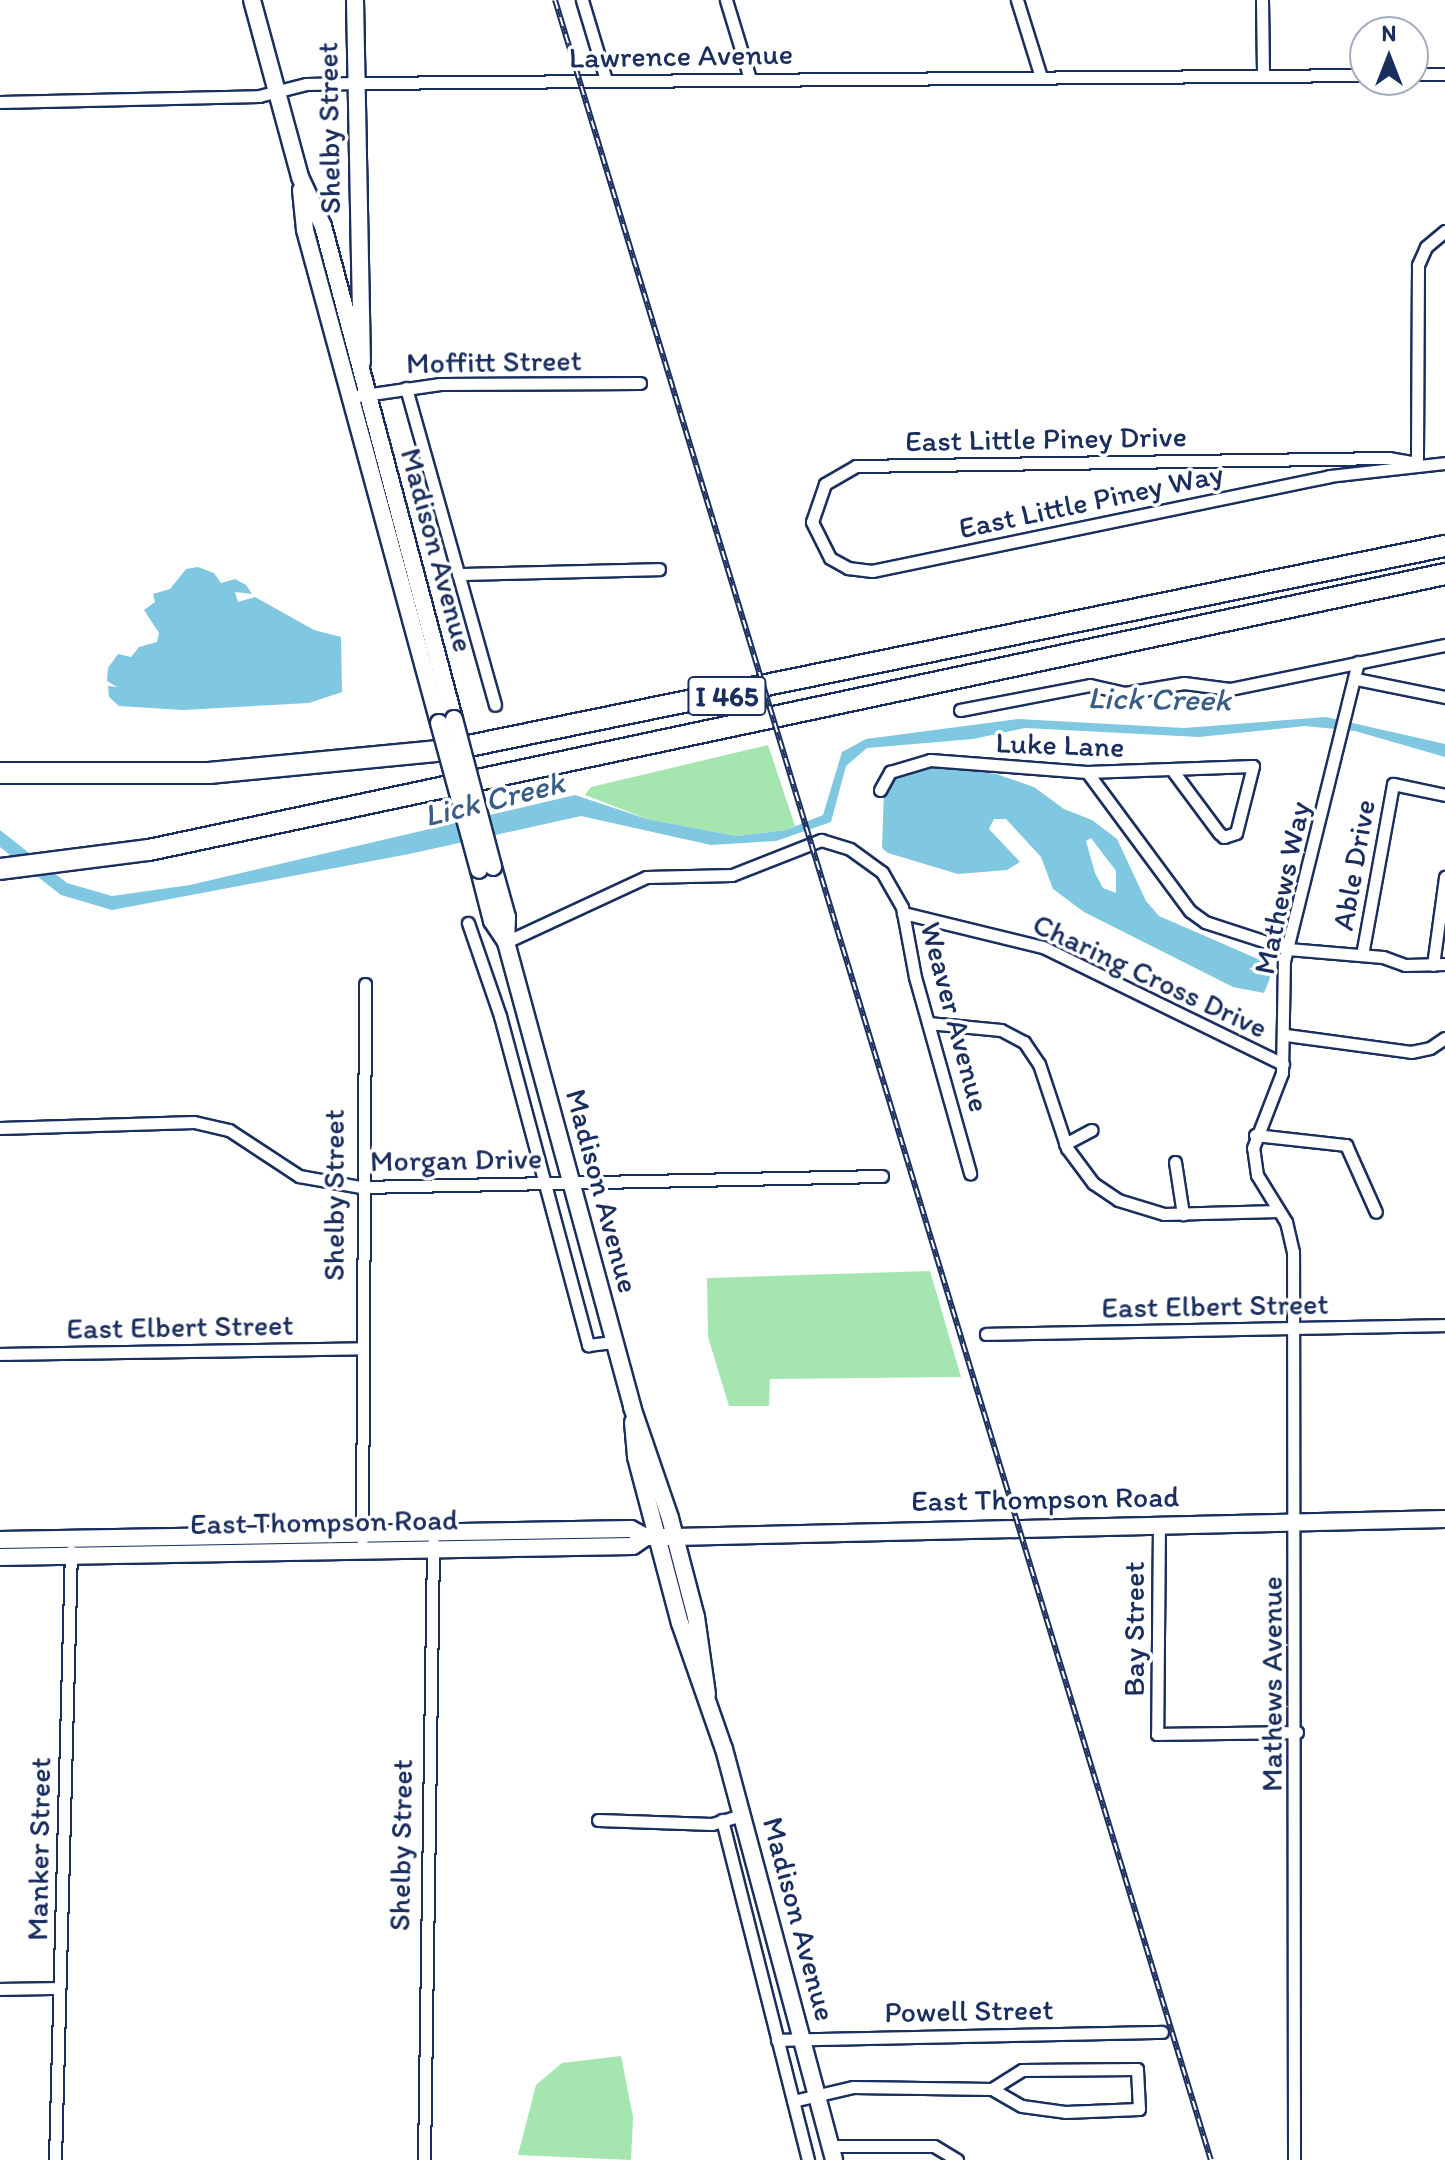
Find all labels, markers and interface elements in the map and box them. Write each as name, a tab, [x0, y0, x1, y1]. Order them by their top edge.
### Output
north arrow	[1349, 16, 1429, 96]
text: N	[1382, 20, 1396, 47]
street label: Lawrence Avenue	[569, 36, 793, 76]
street label: Shelby Street	[310, 42, 348, 214]
street label: Moffitt Street	[406, 342, 582, 382]
street label: East Little Piney Drive	[905, 419, 1187, 459]
street label: Madison Avenue	[392, 444, 482, 656]
street label: East Little Piney Way	[956, 456, 1226, 546]
road number: I 465	[687, 672, 767, 720]
water label: Lick Creek	[1087, 679, 1231, 719]
street label: Luke Lane	[994, 725, 1126, 765]
water label: Lick Creek	[420, 763, 568, 835]
street label: Able Drive	[1325, 797, 1383, 933]
street label: Mathews Way	[1246, 799, 1318, 977]
street label: Charing Cross Drive	[1026, 905, 1274, 1047]
street label: Weaver Avenue	[913, 919, 997, 1115]
street label: Madison Avenue	[557, 1085, 647, 1297]
street label: Shelby Street	[316, 1109, 352, 1281]
street label: Morgan Drive	[370, 1141, 542, 1179]
street label: East Elbert Street	[1101, 1286, 1329, 1326]
street label: East Elbert Street	[66, 1307, 294, 1347]
street label: East Thompson Road	[911, 1479, 1179, 1519]
street label: East Thompson Road	[190, 1502, 458, 1542]
street label: Bay Street	[1116, 1562, 1152, 1696]
street label: Mathews Avenue	[1254, 1577, 1290, 1791]
street label: Manker Street	[19, 1757, 59, 1941]
street label: Shelby Street	[382, 1759, 420, 1931]
street label: Madison Avenue	[754, 1813, 844, 2025]
street label: Powell Street	[884, 1992, 1054, 2030]

